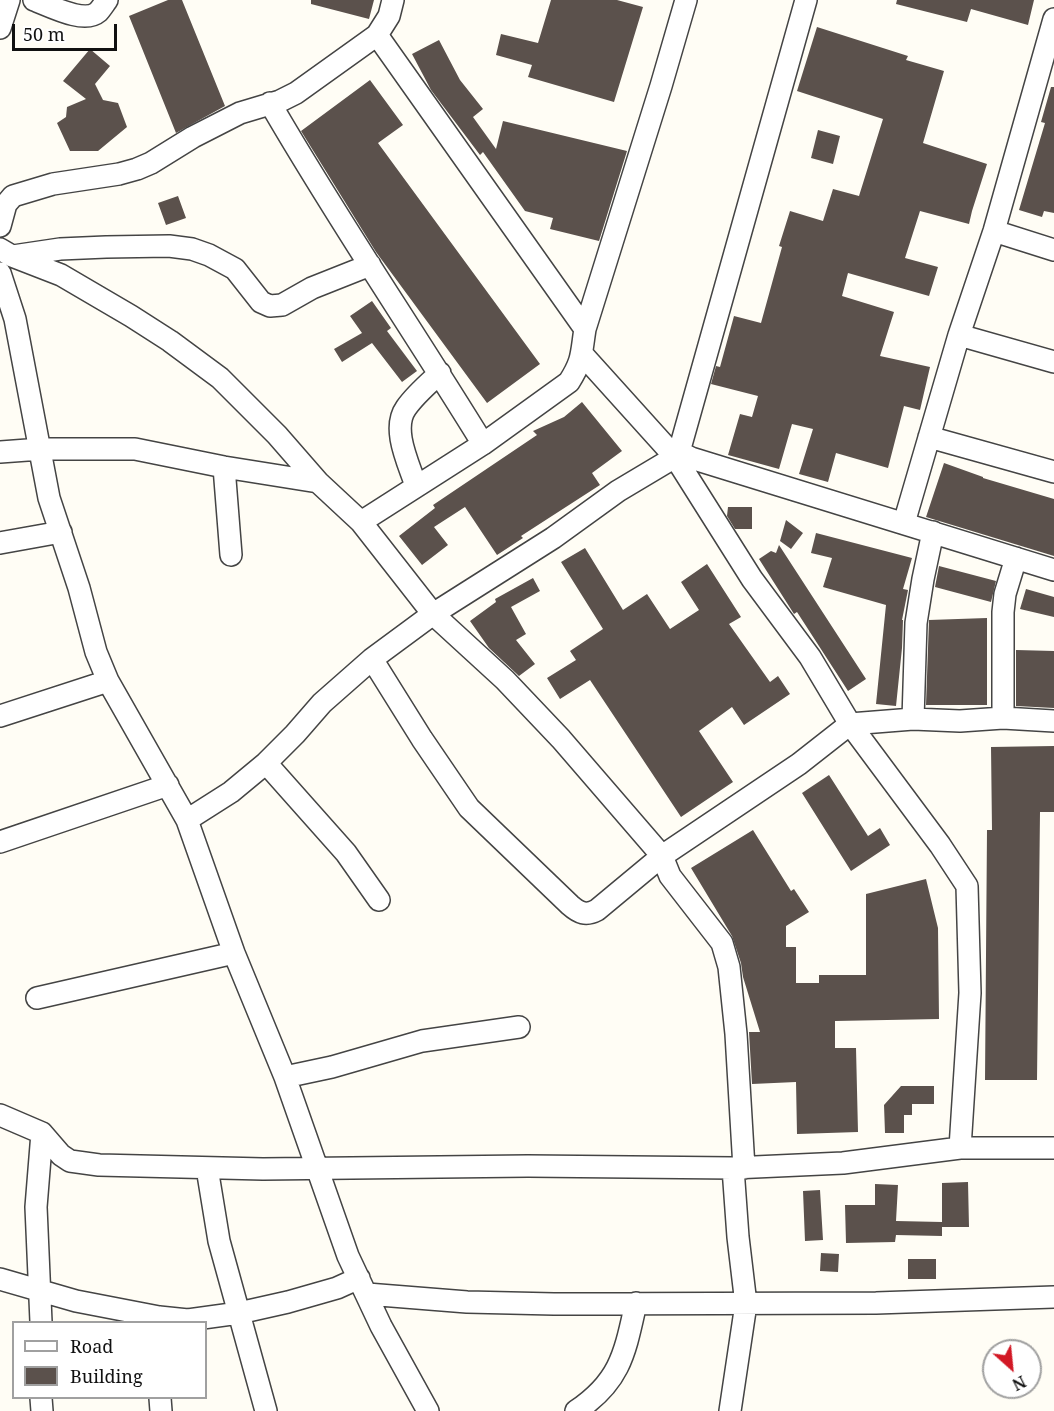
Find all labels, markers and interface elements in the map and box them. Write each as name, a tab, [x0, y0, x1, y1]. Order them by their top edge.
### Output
scale bar	[15, 12, 120, 50]
text: 50 m	[23, 22, 65, 46]
legend	[12, 1321, 207, 1399]
text: Road	[70, 1334, 113, 1358]
north arrow	[982, 1339, 1042, 1399]
text: Building	[70, 1364, 143, 1388]
text: N	[1009, 1371, 1030, 1396]

